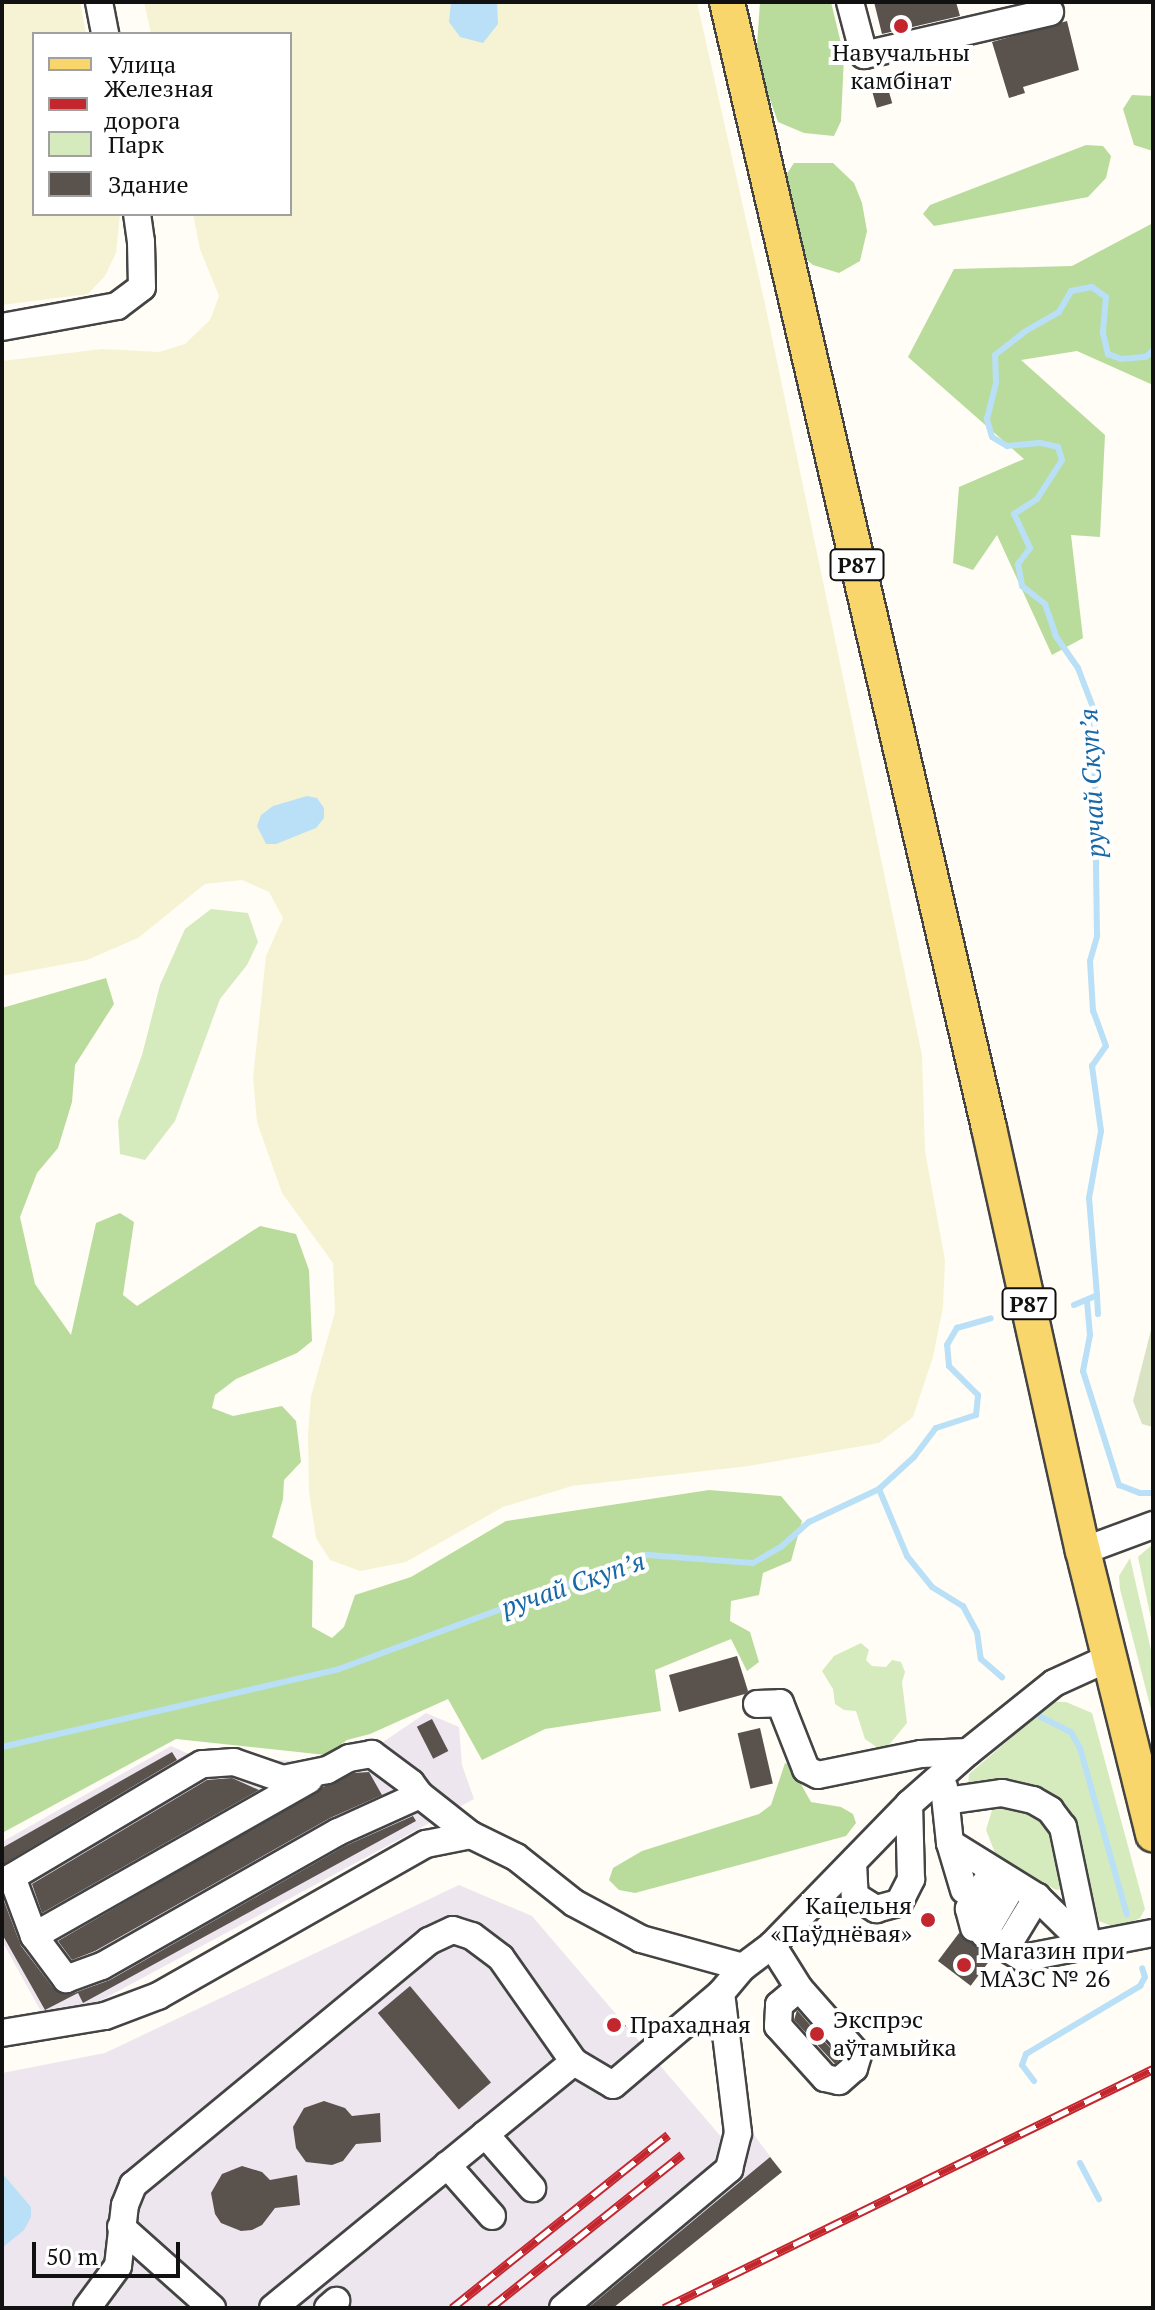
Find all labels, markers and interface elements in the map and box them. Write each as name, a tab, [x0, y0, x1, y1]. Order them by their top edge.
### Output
marker: Навучальны камбінат	[892, 17, 910, 35]
legend	[32, 32, 292, 216]
place label: Навучальны камбінат	[832, 39, 970, 95]
text: Улица	[108, 48, 176, 80]
text: Железная дорога	[104, 72, 214, 136]
text: Парк	[108, 128, 164, 160]
text: Здание	[108, 168, 189, 200]
road number: Р87	[829, 547, 885, 583]
water label: ручай Скупʼя	[1072, 707, 1112, 859]
road number: Р87	[1001, 1286, 1057, 1322]
water label: ручай Скупʼя	[497, 1545, 649, 1623]
place label: Кацельня «Паўднёвая»	[770, 1892, 912, 1948]
marker: Кацельня «Паўднёвая»	[919, 1911, 937, 1929]
place label: Магазин при МАЗС № 26	[980, 1937, 1125, 1993]
marker: Магазин при МАЗС № 26	[955, 1956, 973, 1974]
place label: Экспрэс аўтамыйка	[833, 2006, 957, 2062]
place label: Прахадная	[630, 2011, 751, 2039]
marker: Прахадная	[605, 2016, 623, 2034]
marker: Экспрэс аўтамыйка	[808, 2025, 826, 2043]
scale bar	[36, 2226, 184, 2276]
text: 50 m	[46, 2240, 98, 2272]

